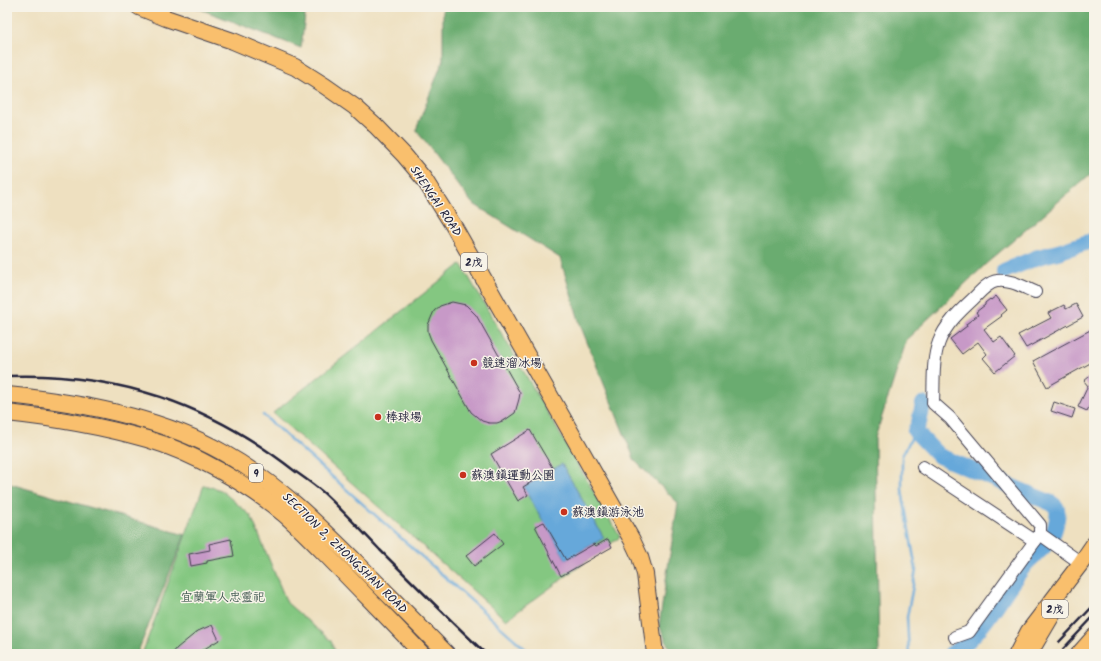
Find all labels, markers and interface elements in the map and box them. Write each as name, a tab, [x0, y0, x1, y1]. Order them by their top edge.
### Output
street label: SHENGAI ROAD	[405, 162, 467, 241]
road number: 2戊	[461, 253, 487, 271]
place label: 競速溜冰場	[482, 354, 542, 373]
marker: 競速溜冰場	[469, 358, 479, 368]
place label: 棒球場	[386, 408, 422, 427]
marker: 棒球場	[373, 412, 383, 422]
road number: 9	[249, 464, 263, 482]
place label: 蘇澳鎮運動公園	[471, 466, 555, 485]
marker: 蘇澳鎮運動公園	[458, 470, 468, 480]
street label: SECTION 2, ZHONGSHAN ROAD	[278, 488, 412, 619]
place label: 蘇澳鎮游泳池	[572, 503, 644, 522]
marker: 蘇澳鎮游泳池	[559, 507, 569, 517]
park label: 宜蘭軍人忠靈祀	[181, 588, 265, 607]
road number: 2戊	[1042, 600, 1068, 618]

